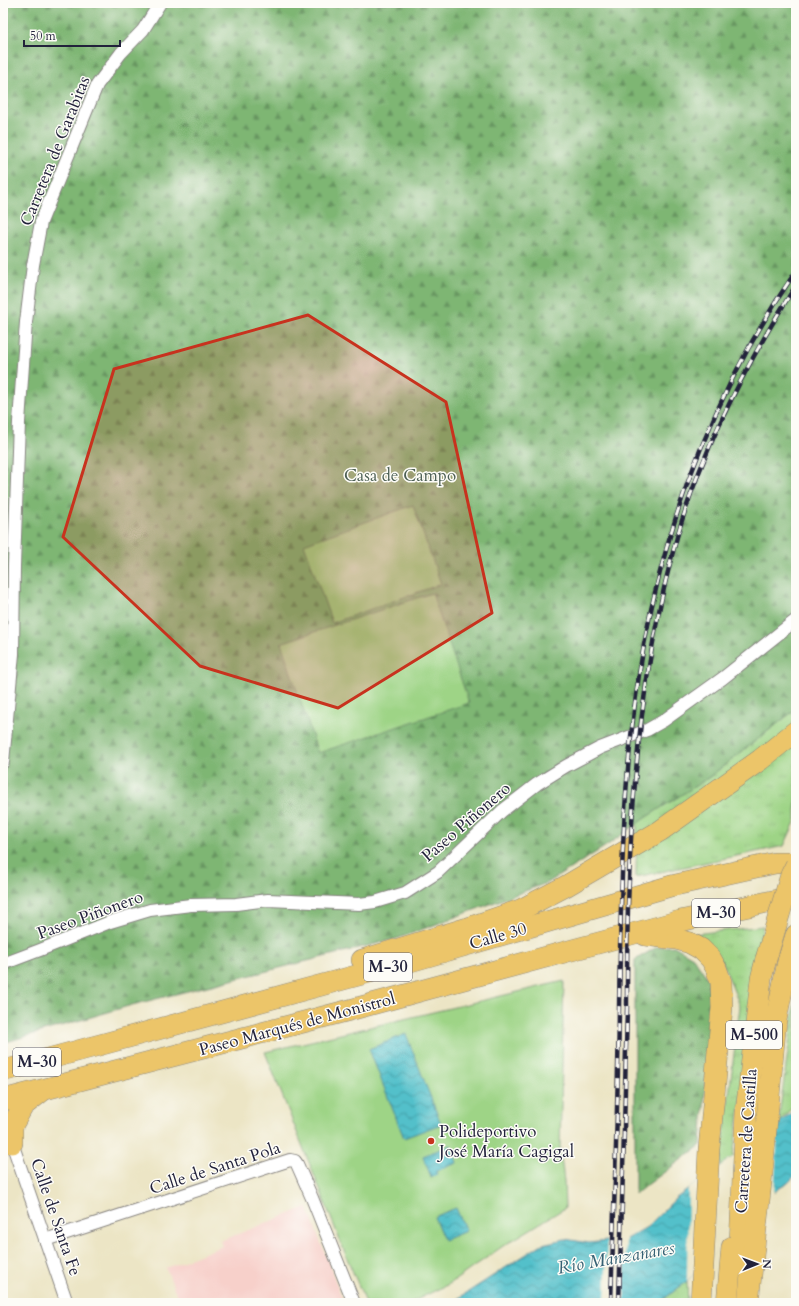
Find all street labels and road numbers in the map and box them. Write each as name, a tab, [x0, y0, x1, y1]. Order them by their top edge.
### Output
street label: Carretera de Garabitas	[14, 72, 96, 229]
street label: Paseo Piñonero	[417, 777, 515, 867]
street label: Paseo Piñonero	[34, 885, 146, 945]
road number: M-30	[692, 899, 740, 927]
street label: Calle 30	[467, 917, 530, 955]
road number: M-30	[364, 953, 412, 981]
street label: Paseo Marqués de Monistrol	[196, 987, 398, 1061]
road number: M-500	[726, 1021, 782, 1049]
road number: M-30	[13, 1048, 61, 1076]
street label: Carretera de Castilla	[729, 1067, 763, 1214]
street label: Calle de Santa Pola	[147, 1136, 284, 1200]
street label: Calle de Santa Fe	[25, 1155, 87, 1279]

